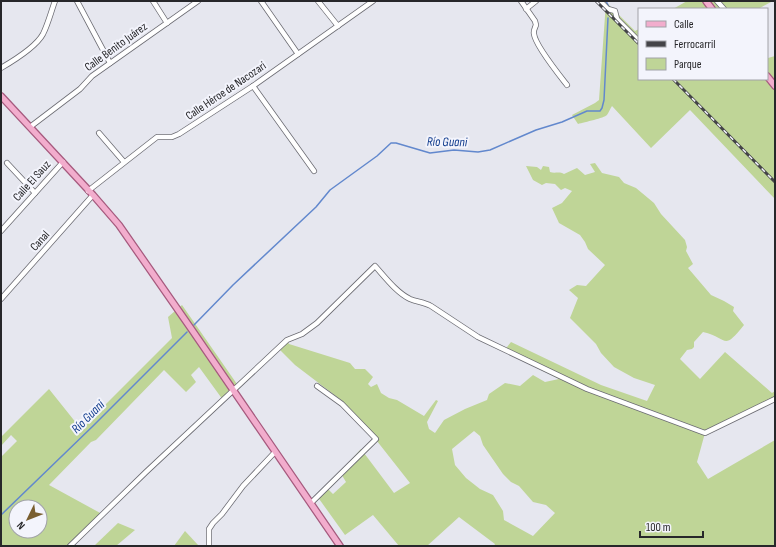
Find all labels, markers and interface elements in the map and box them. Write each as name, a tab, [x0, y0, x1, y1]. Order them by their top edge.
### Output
legend	[638, 8, 768, 80]
text: Calle	[674, 17, 694, 32]
street label: Calle Benito Juárez	[82, 19, 151, 75]
text: Ferrocarril	[674, 37, 716, 52]
text: Parque	[674, 57, 702, 72]
street label: Calle Héroe de Nacozari	[183, 58, 269, 124]
water label: Río Guani	[427, 134, 468, 150]
street label: Calle El Sauz	[10, 157, 55, 204]
street label: Canal	[27, 228, 53, 254]
water label: Río Guani	[68, 397, 108, 437]
north arrow	[8, 499, 48, 539]
scale bar	[640, 513, 703, 539]
text: N	[14, 519, 28, 532]
text: 100 m	[646, 520, 671, 535]

